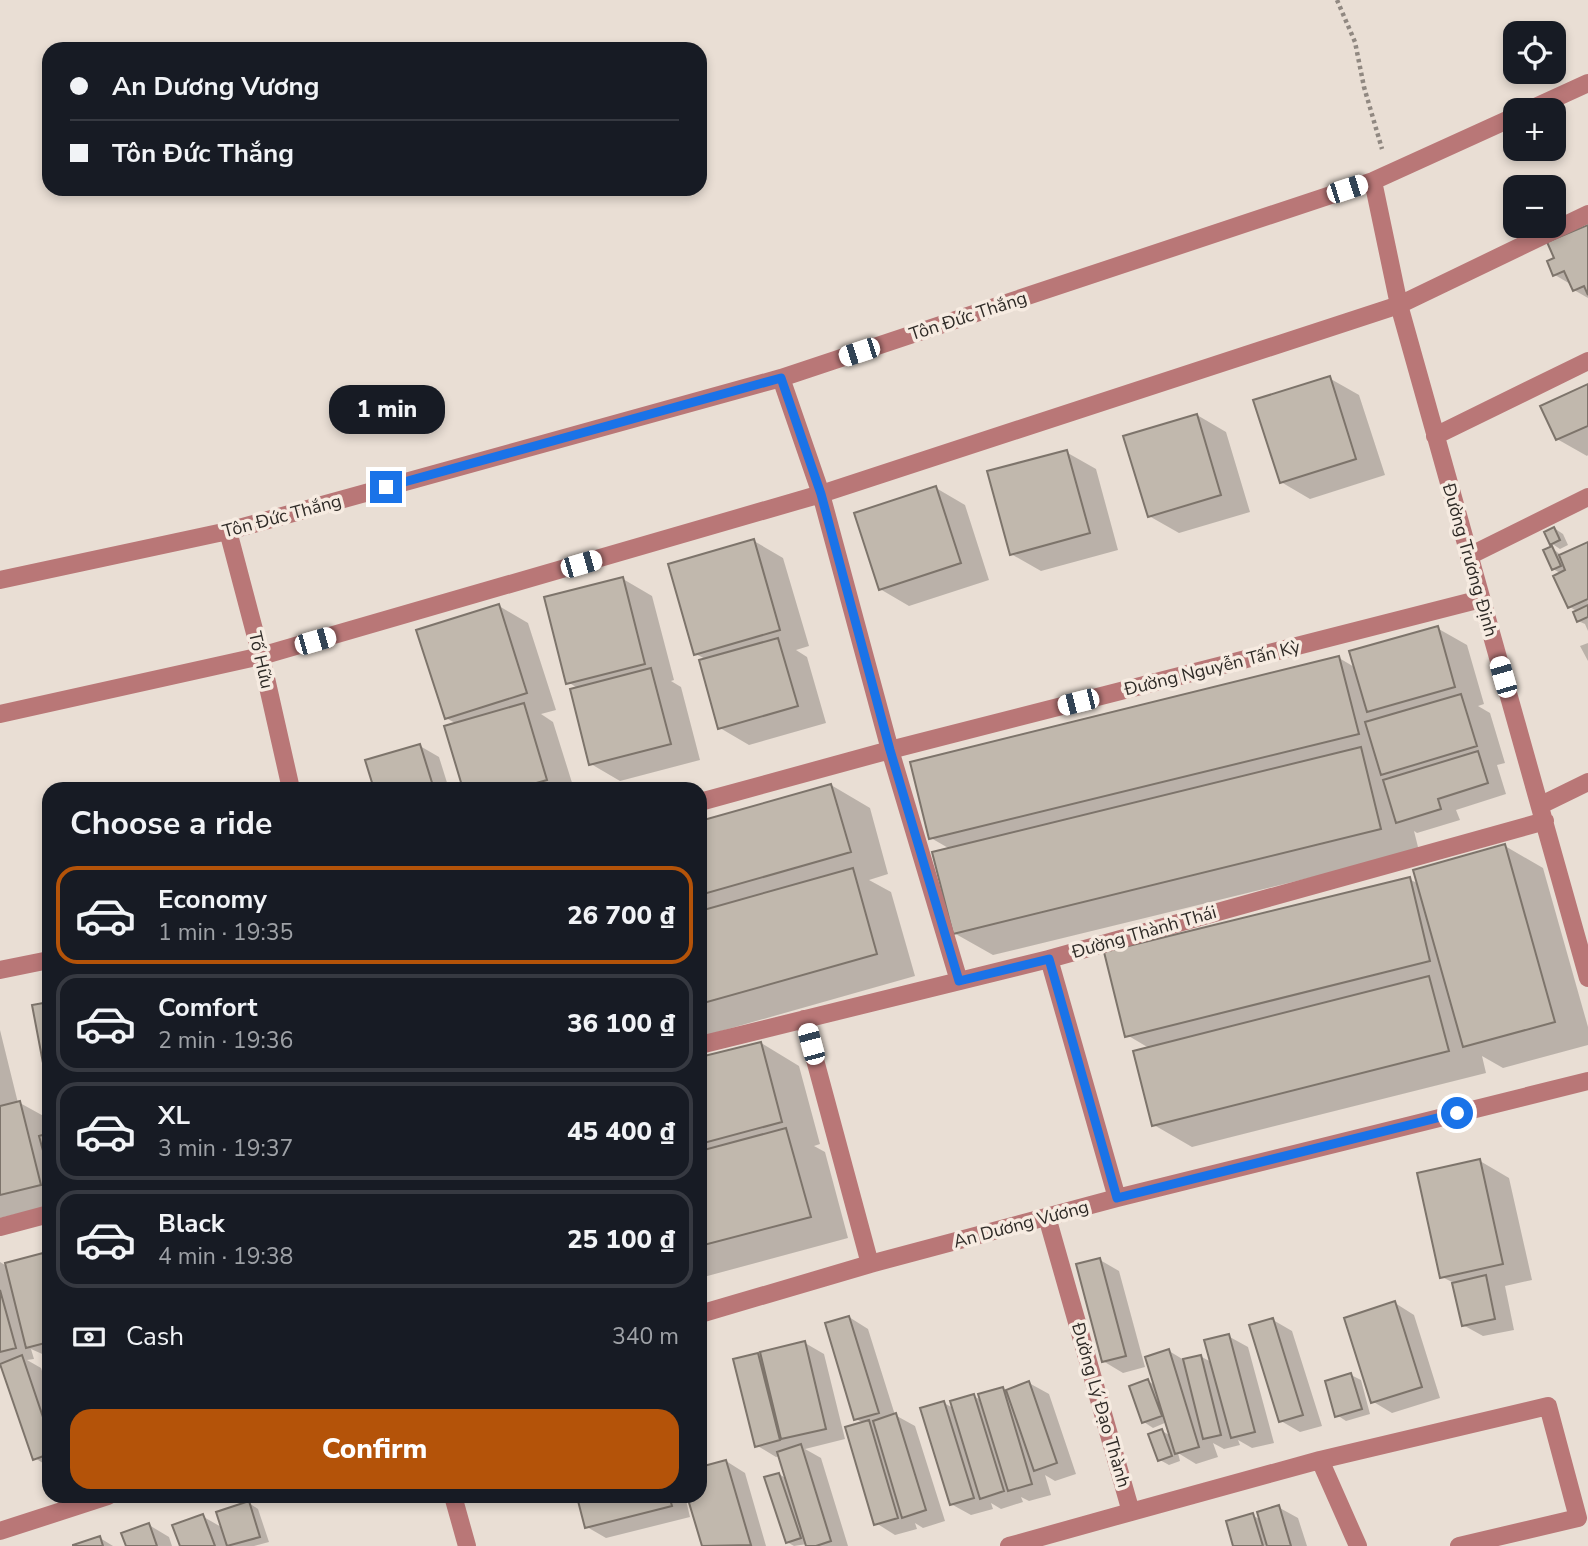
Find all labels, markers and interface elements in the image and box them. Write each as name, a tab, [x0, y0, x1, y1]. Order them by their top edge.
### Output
map controls	[1503, 21, 1566, 238]
button: locate	[1503, 21, 1566, 84]
text: An Dương Vương	[112, 69, 320, 104]
button: +	[1503, 98, 1566, 161]
text: Tôn Đức Thắng	[112, 136, 294, 171]
car	[1324, 173, 1371, 205]
button: −	[1503, 175, 1566, 238]
street label: Tôn Đức Thắng	[906, 286, 1030, 346]
car	[836, 336, 883, 368]
callout: 1 min	[328, 386, 444, 434]
text: 1 min	[357, 394, 417, 425]
route end	[370, 471, 402, 503]
street label: Đường Trương Định	[1436, 480, 1503, 639]
street label: Tôn Đức Thắng	[220, 489, 344, 543]
car	[558, 548, 605, 580]
car	[292, 625, 339, 657]
street label: Tố Hữu	[243, 629, 279, 691]
street label: Đường Nguyễn Tấn Kỳ	[1121, 634, 1303, 702]
car	[1488, 654, 1519, 700]
car	[1056, 687, 1101, 717]
text: Choose a ride	[70, 802, 272, 845]
text: Economy	[158, 882, 267, 917]
icon: car	[74, 884, 137, 947]
text: 26 700 ₫	[567, 898, 675, 933]
street label: Đường Thành Thái	[1068, 900, 1219, 964]
text: 1 min · 19:35	[158, 917, 293, 948]
text: Comfort	[158, 990, 258, 1025]
icon: car	[74, 992, 137, 1055]
text: 36 100 ₫	[567, 1006, 675, 1041]
car	[796, 1021, 827, 1067]
text: 2 min · 19:36	[158, 1025, 293, 1056]
route start	[1441, 1097, 1473, 1129]
text: XL	[158, 1098, 190, 1133]
icon: car	[74, 1100, 137, 1163]
text: 45 400 ₫	[567, 1114, 675, 1149]
text: 3 min · 19:37	[158, 1133, 293, 1164]
street label: An Dương Vương	[951, 1194, 1091, 1254]
text: Black	[158, 1206, 225, 1241]
icon: car	[74, 1208, 137, 1271]
text: 25 100 ₫	[567, 1222, 675, 1257]
text: 4 min · 19:38	[158, 1241, 293, 1272]
icon: cash	[70, 1318, 108, 1356]
text: Cash	[126, 1319, 184, 1354]
street label: Đường Lý Đạo Thành	[1066, 1319, 1136, 1490]
text: 340 m	[612, 1321, 679, 1352]
button: Confirm	[70, 1409, 679, 1489]

